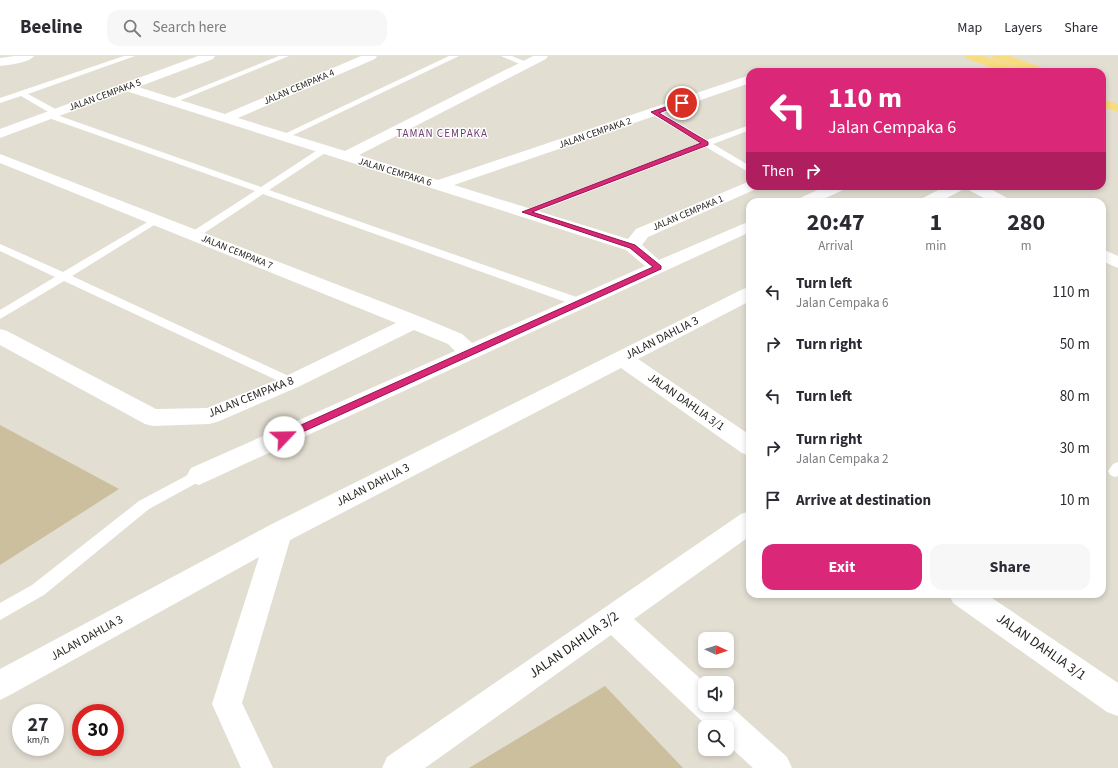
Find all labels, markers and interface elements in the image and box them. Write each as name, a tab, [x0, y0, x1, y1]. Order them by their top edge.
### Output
search box	[107, 10, 387, 46]
text: Beeline	[20, 14, 83, 41]
icon: search	[121, 17, 143, 39]
text: Search here	[153, 17, 227, 38]
text: Map	[957, 18, 982, 38]
text: Layers	[1004, 18, 1042, 38]
text: Share	[1064, 18, 1098, 38]
street label: JALAN CEMPAKA 4	[261, 66, 337, 108]
street label: JALAN CEMPAKA 5	[67, 75, 143, 115]
text: 110 m	[828, 78, 902, 118]
icon: left	[762, 84, 814, 136]
pin	[665, 86, 699, 120]
icon: arrive	[671, 92, 693, 114]
street label: JALAN CEMPAKA 2	[557, 114, 633, 152]
text: Jalan Cempaka 6	[828, 115, 956, 140]
district label: TAMAN CEMPAKA	[396, 126, 488, 141]
street label: JALAN CEMPAKA 6	[357, 154, 433, 190]
icon: right	[802, 160, 824, 182]
text: Then	[762, 161, 794, 182]
street label: JALAN CEMPAKA 1	[650, 192, 726, 234]
text: 20:47	[807, 205, 865, 240]
text: 1	[930, 205, 942, 240]
text: 280	[1007, 205, 1045, 240]
street label: JALAN CEMPAKA 7	[199, 231, 275, 273]
text: Arrival	[818, 237, 853, 255]
text: min	[925, 237, 946, 255]
text: m	[1021, 237, 1032, 255]
text: Turn left	[796, 273, 852, 294]
icon: left	[762, 281, 784, 303]
text: 110 m	[1052, 282, 1090, 303]
text: Jalan Cempaka 6	[796, 294, 889, 312]
street label: JALAN DAHLIA 3	[622, 312, 702, 364]
icon: right	[762, 333, 784, 355]
text: Turn right	[796, 334, 862, 355]
text: 50 m	[1060, 334, 1090, 355]
street label: JALAN DAHLIA 3/1	[644, 369, 728, 435]
street label: JALAN CEMPAKA 8	[206, 372, 296, 422]
icon: left	[762, 385, 784, 407]
text: Turn left	[796, 386, 852, 407]
text: 80 m	[1060, 386, 1090, 407]
position arrow	[263, 416, 305, 458]
text: Turn right	[796, 429, 862, 450]
icon: right	[762, 437, 784, 459]
text: 30 m	[1060, 438, 1090, 459]
text: Jalan Cempaka 2	[796, 450, 889, 468]
street label: JALAN DAHLIA 3	[333, 459, 413, 511]
icon: arrive	[762, 489, 784, 511]
text: Arrive at destination	[796, 490, 931, 511]
text: 10 m	[1060, 490, 1090, 511]
button: Exit	[762, 544, 922, 590]
button: Share	[930, 544, 1090, 590]
street label: JALAN DAHLIA 3/2	[525, 607, 623, 683]
street label: JALAN DAHLIA 3/1	[992, 609, 1090, 685]
street label: JALAN DAHLIA 3	[48, 611, 126, 665]
north arrow	[698, 632, 734, 668]
map controls	[698, 632, 734, 756]
button: sound	[698, 676, 734, 712]
speed limit sign: 30	[72, 704, 124, 756]
text: 27	[27, 711, 49, 739]
button: search	[698, 720, 734, 756]
text: km/h	[27, 733, 49, 747]

